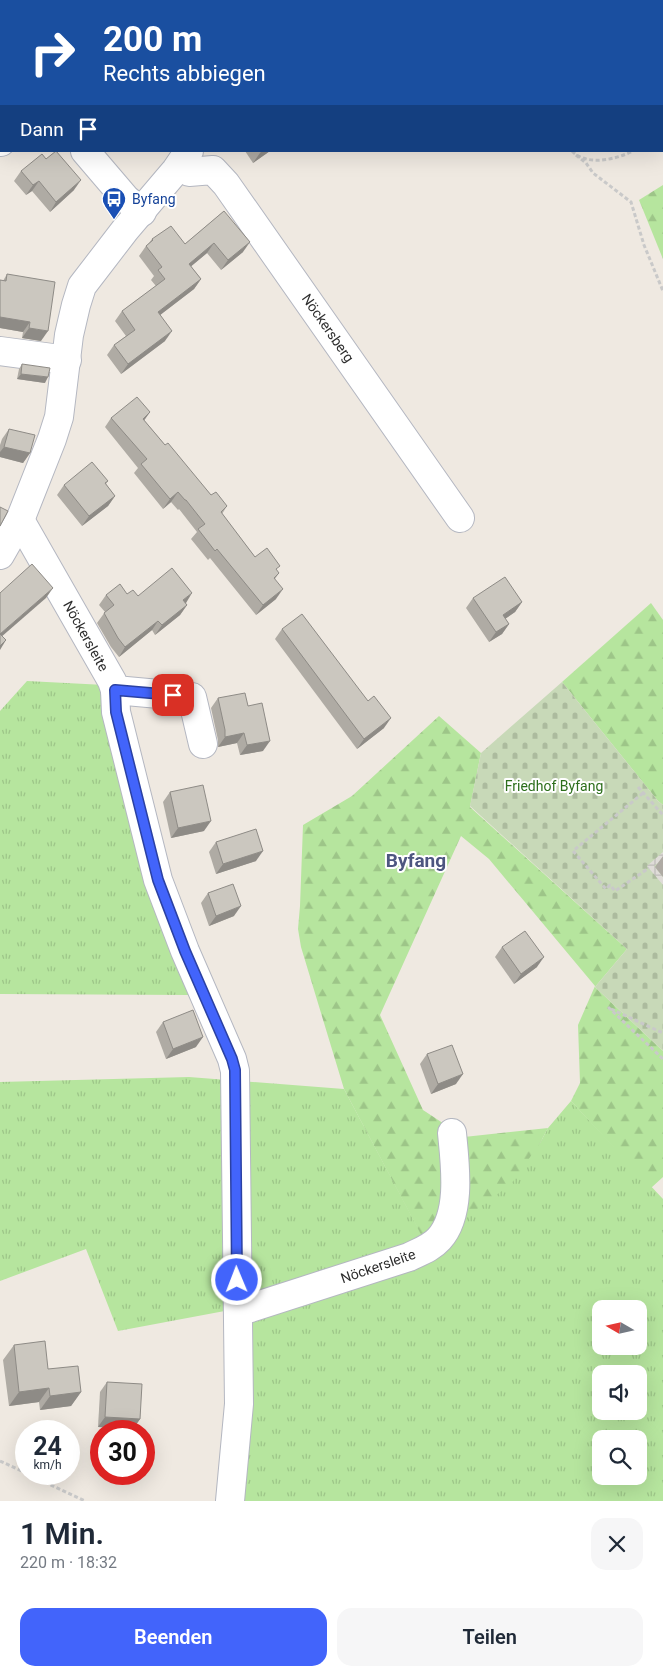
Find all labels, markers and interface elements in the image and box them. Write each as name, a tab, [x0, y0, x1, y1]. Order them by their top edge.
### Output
text: 200 m	[103, 19, 202, 60]
icon: right	[20, 20, 85, 85]
text: Rechts abbiegen	[103, 61, 266, 86]
icon: arrive	[74, 115, 102, 143]
text: Dann	[20, 118, 64, 141]
bus stop icon: Byfang	[101, 186, 127, 220]
place label: Byfang	[132, 191, 176, 207]
street label: Nöckersberg	[299, 291, 357, 365]
street label: Nöckersleite	[60, 598, 112, 674]
pin	[152, 674, 194, 716]
icon: arrive	[159, 681, 187, 709]
park label: Friedhof Byfang	[505, 778, 603, 794]
district label: Byfang	[386, 849, 446, 872]
street label: Nöckersleite	[339, 1246, 417, 1286]
position arrow	[210, 1253, 262, 1305]
north arrow	[592, 1300, 648, 1355]
map controls	[592, 1300, 647, 1485]
button: sound	[592, 1365, 647, 1420]
speed limit sign: 30	[90, 1420, 155, 1485]
button: search	[592, 1430, 647, 1485]
text: 24	[33, 1432, 62, 1461]
text: km/h	[33, 1458, 62, 1472]
text: 1 Min.	[20, 1516, 104, 1551]
button: close	[591, 1518, 643, 1570]
text: 220 m · 18:32	[20, 1553, 117, 1572]
button: Beenden	[20, 1608, 327, 1666]
button: Teilen	[337, 1608, 643, 1666]

